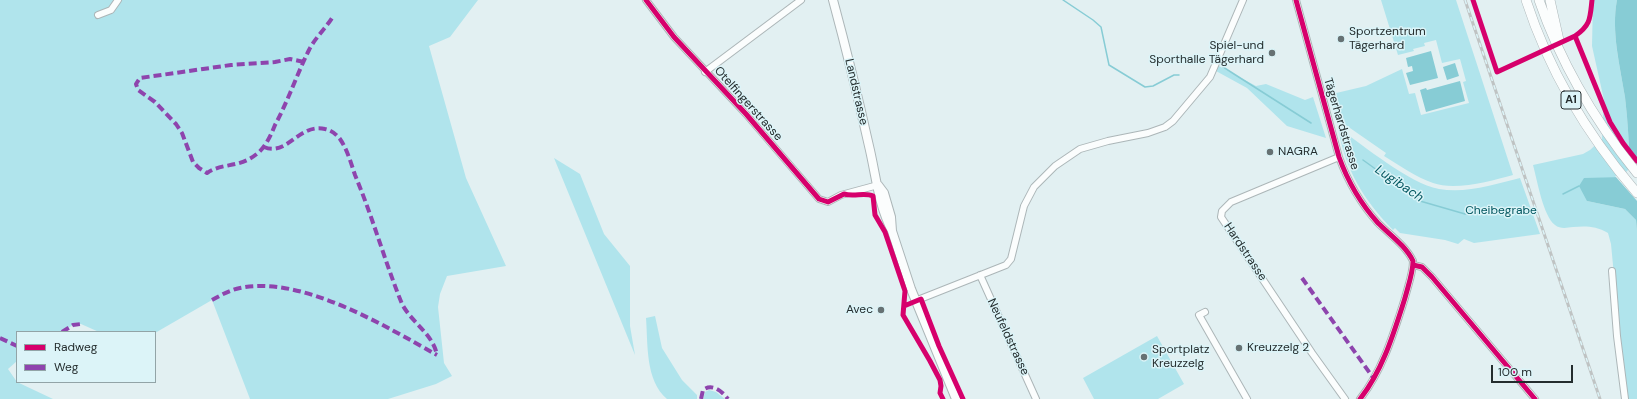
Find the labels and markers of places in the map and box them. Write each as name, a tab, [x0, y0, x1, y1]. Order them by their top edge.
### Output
place label: Sportzentrum Tägerhard	[1349, 25, 1426, 53]
marker: Sportzentrum Tägerhard	[1336, 34, 1346, 44]
place label: Spiel-und Sporthalle Tägerhard	[1149, 39, 1264, 67]
marker: Spiel-und Sporthalle Tägerhard	[1267, 48, 1277, 58]
place label: NAGRA	[1278, 145, 1318, 159]
marker: NAGRA	[1265, 147, 1275, 157]
place label: Avec	[846, 303, 873, 317]
marker: Avec	[876, 305, 886, 315]
place label: Kreuzzelg 2	[1247, 341, 1309, 355]
place label: Sportplatz Kreuzzelg	[1152, 343, 1209, 371]
marker: Kreuzzelg 2	[1234, 343, 1244, 353]
marker: Sportplatz Kreuzzelg	[1139, 352, 1149, 362]

